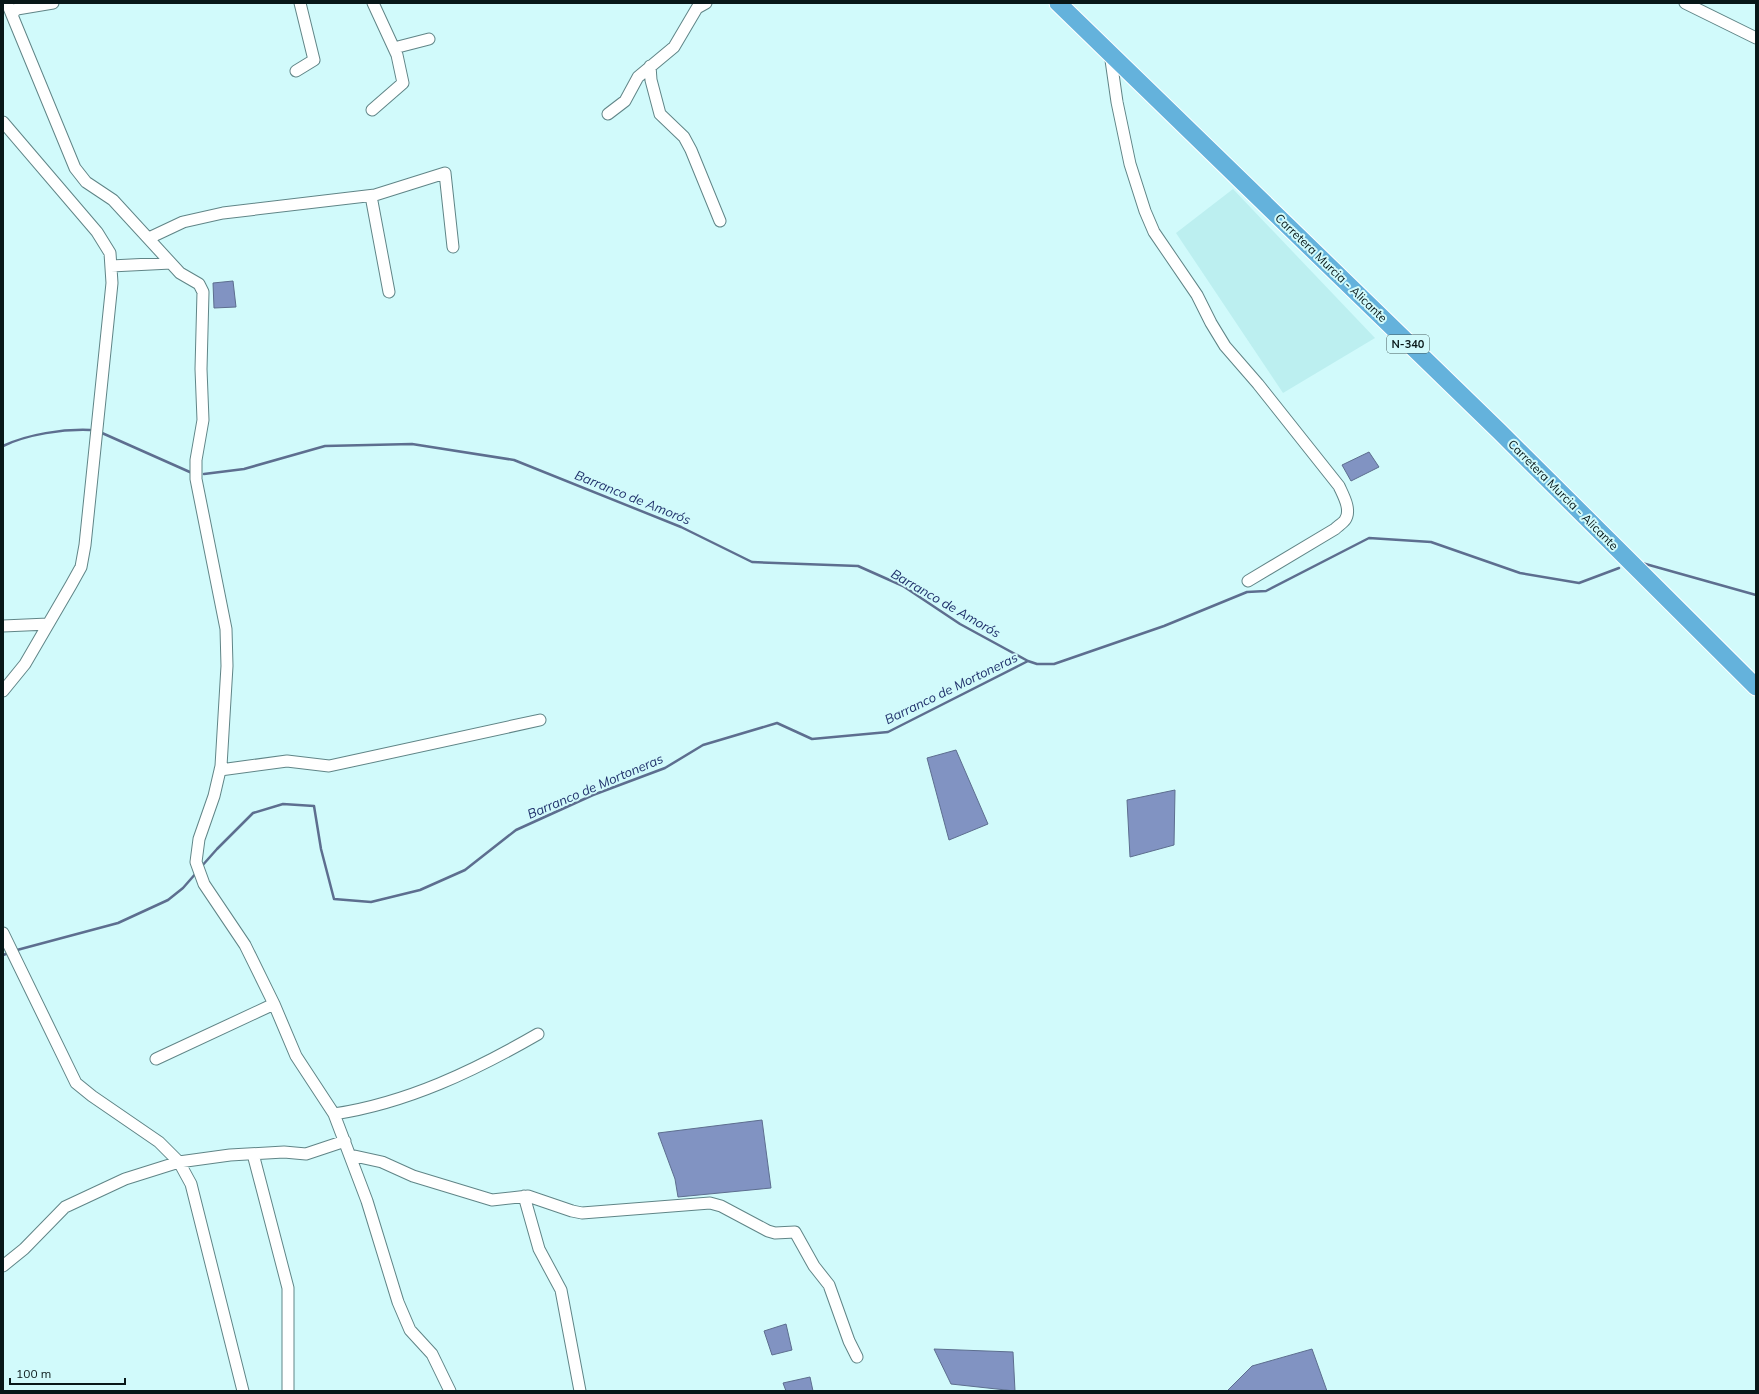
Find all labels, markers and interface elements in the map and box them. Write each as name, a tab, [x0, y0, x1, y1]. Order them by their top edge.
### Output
street label: Carretera Murcia - Alicante	[1272, 210, 1390, 325]
road number: N-340	[1387, 335, 1429, 353]
street label: Carretera Murcia - Alicante	[1505, 436, 1622, 553]
water label: Barranco de Amorós	[573, 466, 693, 528]
water label: Barranco de Amorós	[888, 565, 1004, 641]
water label: Barranco de Mortoneras	[882, 649, 1020, 727]
water label: Barranco de Mortoneras	[525, 750, 665, 822]
scale bar	[10, 1360, 125, 1386]
text: 100 m	[16, 1366, 51, 1381]

